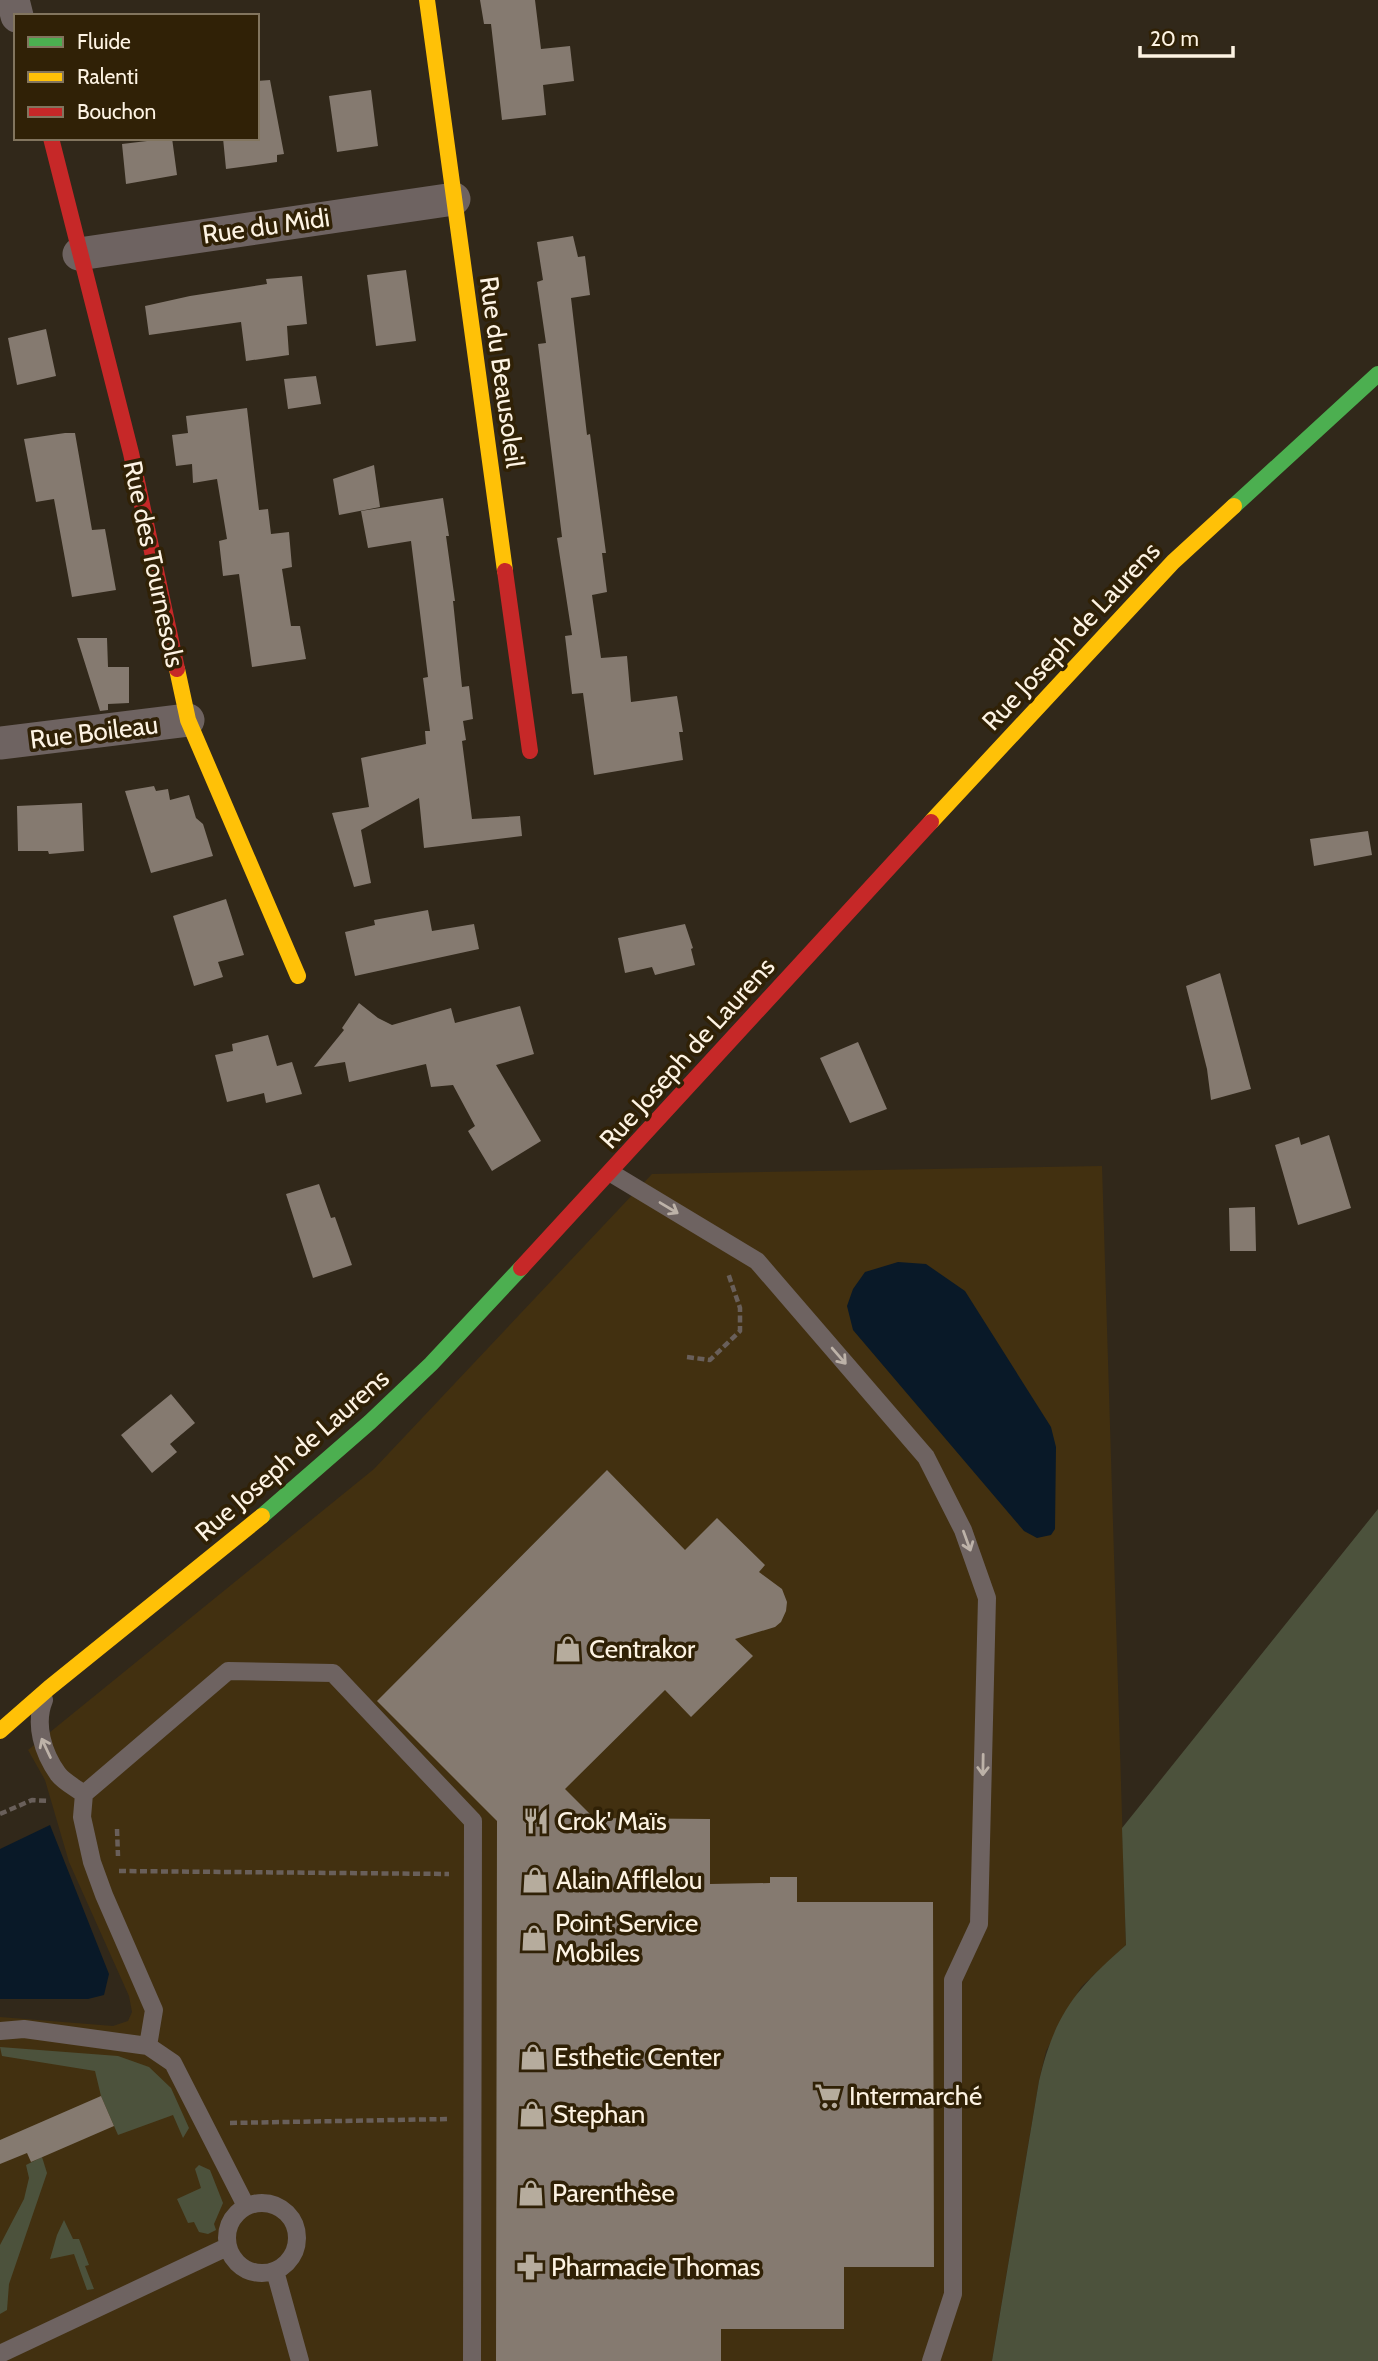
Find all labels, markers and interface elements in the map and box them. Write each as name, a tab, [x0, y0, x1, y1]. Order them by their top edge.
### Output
legend	[14, 14, 259, 140]
scale bar	[1140, 14, 1233, 58]
text: 20 m	[1150, 26, 1199, 51]
text: Fluide	[77, 29, 131, 54]
text: Ralenti	[77, 64, 138, 89]
text: Bouchon	[77, 99, 156, 124]
street label: Rue du Midi	[200, 201, 332, 251]
street label: Rue du Beausoleil	[473, 274, 531, 470]
street label: Rue des Tournesols	[116, 458, 192, 670]
street label: Rue Joseph de Laurens	[975, 535, 1167, 737]
street label: Rue Boileau	[28, 708, 160, 756]
street label: Rue Joseph de Laurens	[593, 951, 781, 1155]
one-way arrow	[659, 1201, 679, 1215]
one-way arrow	[831, 1346, 847, 1364]
street label: Rue Joseph de Laurens	[189, 1362, 396, 1548]
one-way arrow	[962, 1530, 974, 1552]
place label: Centrakor	[589, 1633, 696, 1665]
shop icon: Centrakor	[553, 1634, 583, 1664]
one-way arrow	[39, 1738, 52, 1759]
one-way arrow	[977, 1753, 990, 1776]
place label: Crok' Maïs	[557, 1805, 667, 1837]
restaurant icon: Crok' Maïs	[521, 1806, 551, 1836]
place label: Alain Afflelou	[556, 1864, 702, 1896]
shop icon: Alain Afflelou	[520, 1865, 550, 1895]
place label: Point Service Mobiles	[555, 1907, 698, 1969]
shop icon: Point Service Mobiles	[519, 1923, 549, 1953]
place label: Esthetic Center	[554, 2041, 721, 2073]
shop icon: Esthetic Center	[518, 2042, 548, 2072]
place label: Intermarché	[849, 2080, 982, 2112]
supermarket icon: Intermarché	[813, 2081, 843, 2111]
place label: Stephan	[553, 2098, 645, 2130]
shop icon: Stephan	[517, 2099, 547, 2129]
place label: Parenthèse	[552, 2177, 675, 2209]
shop icon: Parenthèse	[516, 2178, 546, 2208]
place label: Pharmacie Thomas	[551, 2251, 761, 2283]
pharmacy icon: Pharmacie Thomas	[515, 2252, 545, 2282]

